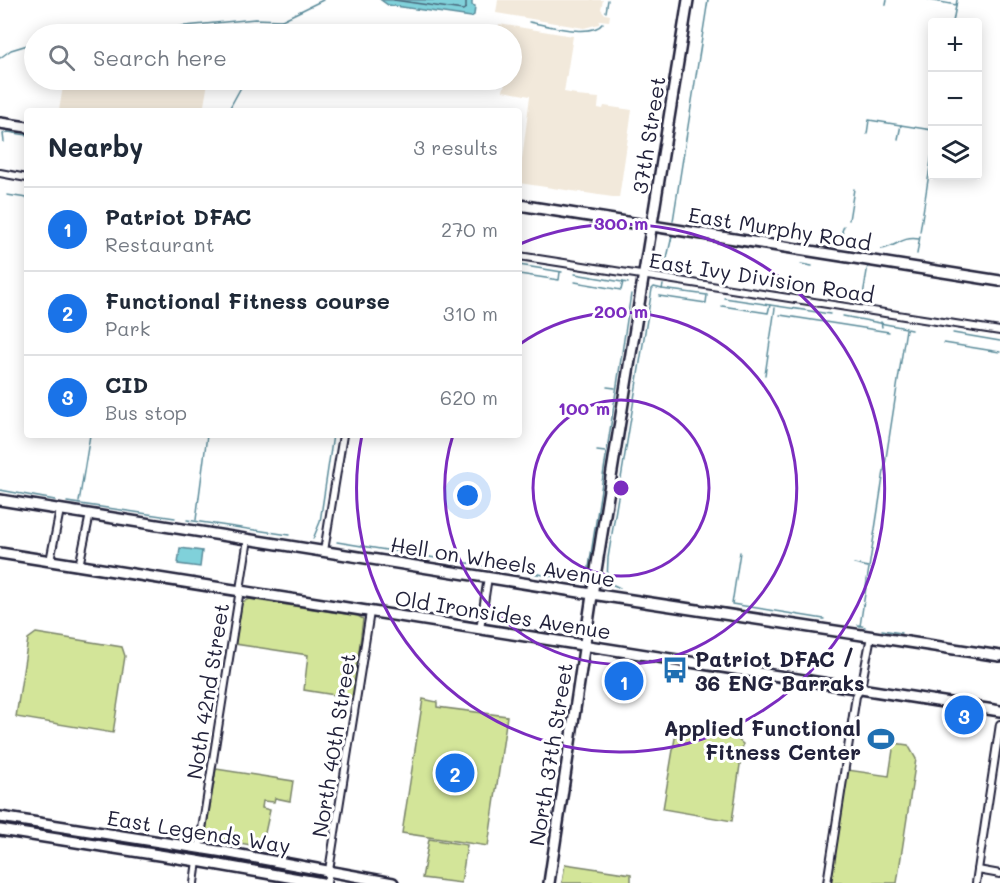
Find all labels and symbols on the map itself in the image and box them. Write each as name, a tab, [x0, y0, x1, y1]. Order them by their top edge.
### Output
street label: 37th Street	[625, 74, 671, 196]
street label: East Murphy Road	[687, 200, 873, 256]
text: 300 m	[594, 211, 648, 235]
street label: East Ivy Division Road	[648, 246, 876, 308]
text: 200 m	[594, 299, 648, 323]
text: 100 m	[558, 396, 610, 420]
centre of rings	[611, 478, 631, 498]
your location	[453, 481, 482, 510]
street label: Hell on Wheels Avenue	[389, 530, 617, 592]
street label: Old Ironsides Avenue	[393, 584, 613, 644]
street label: Noth 42nd Street	[180, 601, 234, 781]
place label: Patriot DFAC / 36 ENG Barraks	[695, 645, 865, 696]
street label: North 40th Street	[305, 651, 361, 839]
bus stop icon: Patriot DFAC / 36 ENG Barraks	[660, 655, 690, 685]
pin: 1	[604, 658, 644, 704]
street label: North 37th Street	[522, 661, 578, 847]
pin: 3	[944, 692, 984, 738]
place label: Applied Functional Fitness Center	[664, 714, 861, 765]
sports icon: Applied Functional Fitness Center	[866, 724, 896, 754]
pin: 2	[436, 750, 474, 796]
street label: East Legends Way	[106, 803, 292, 859]

